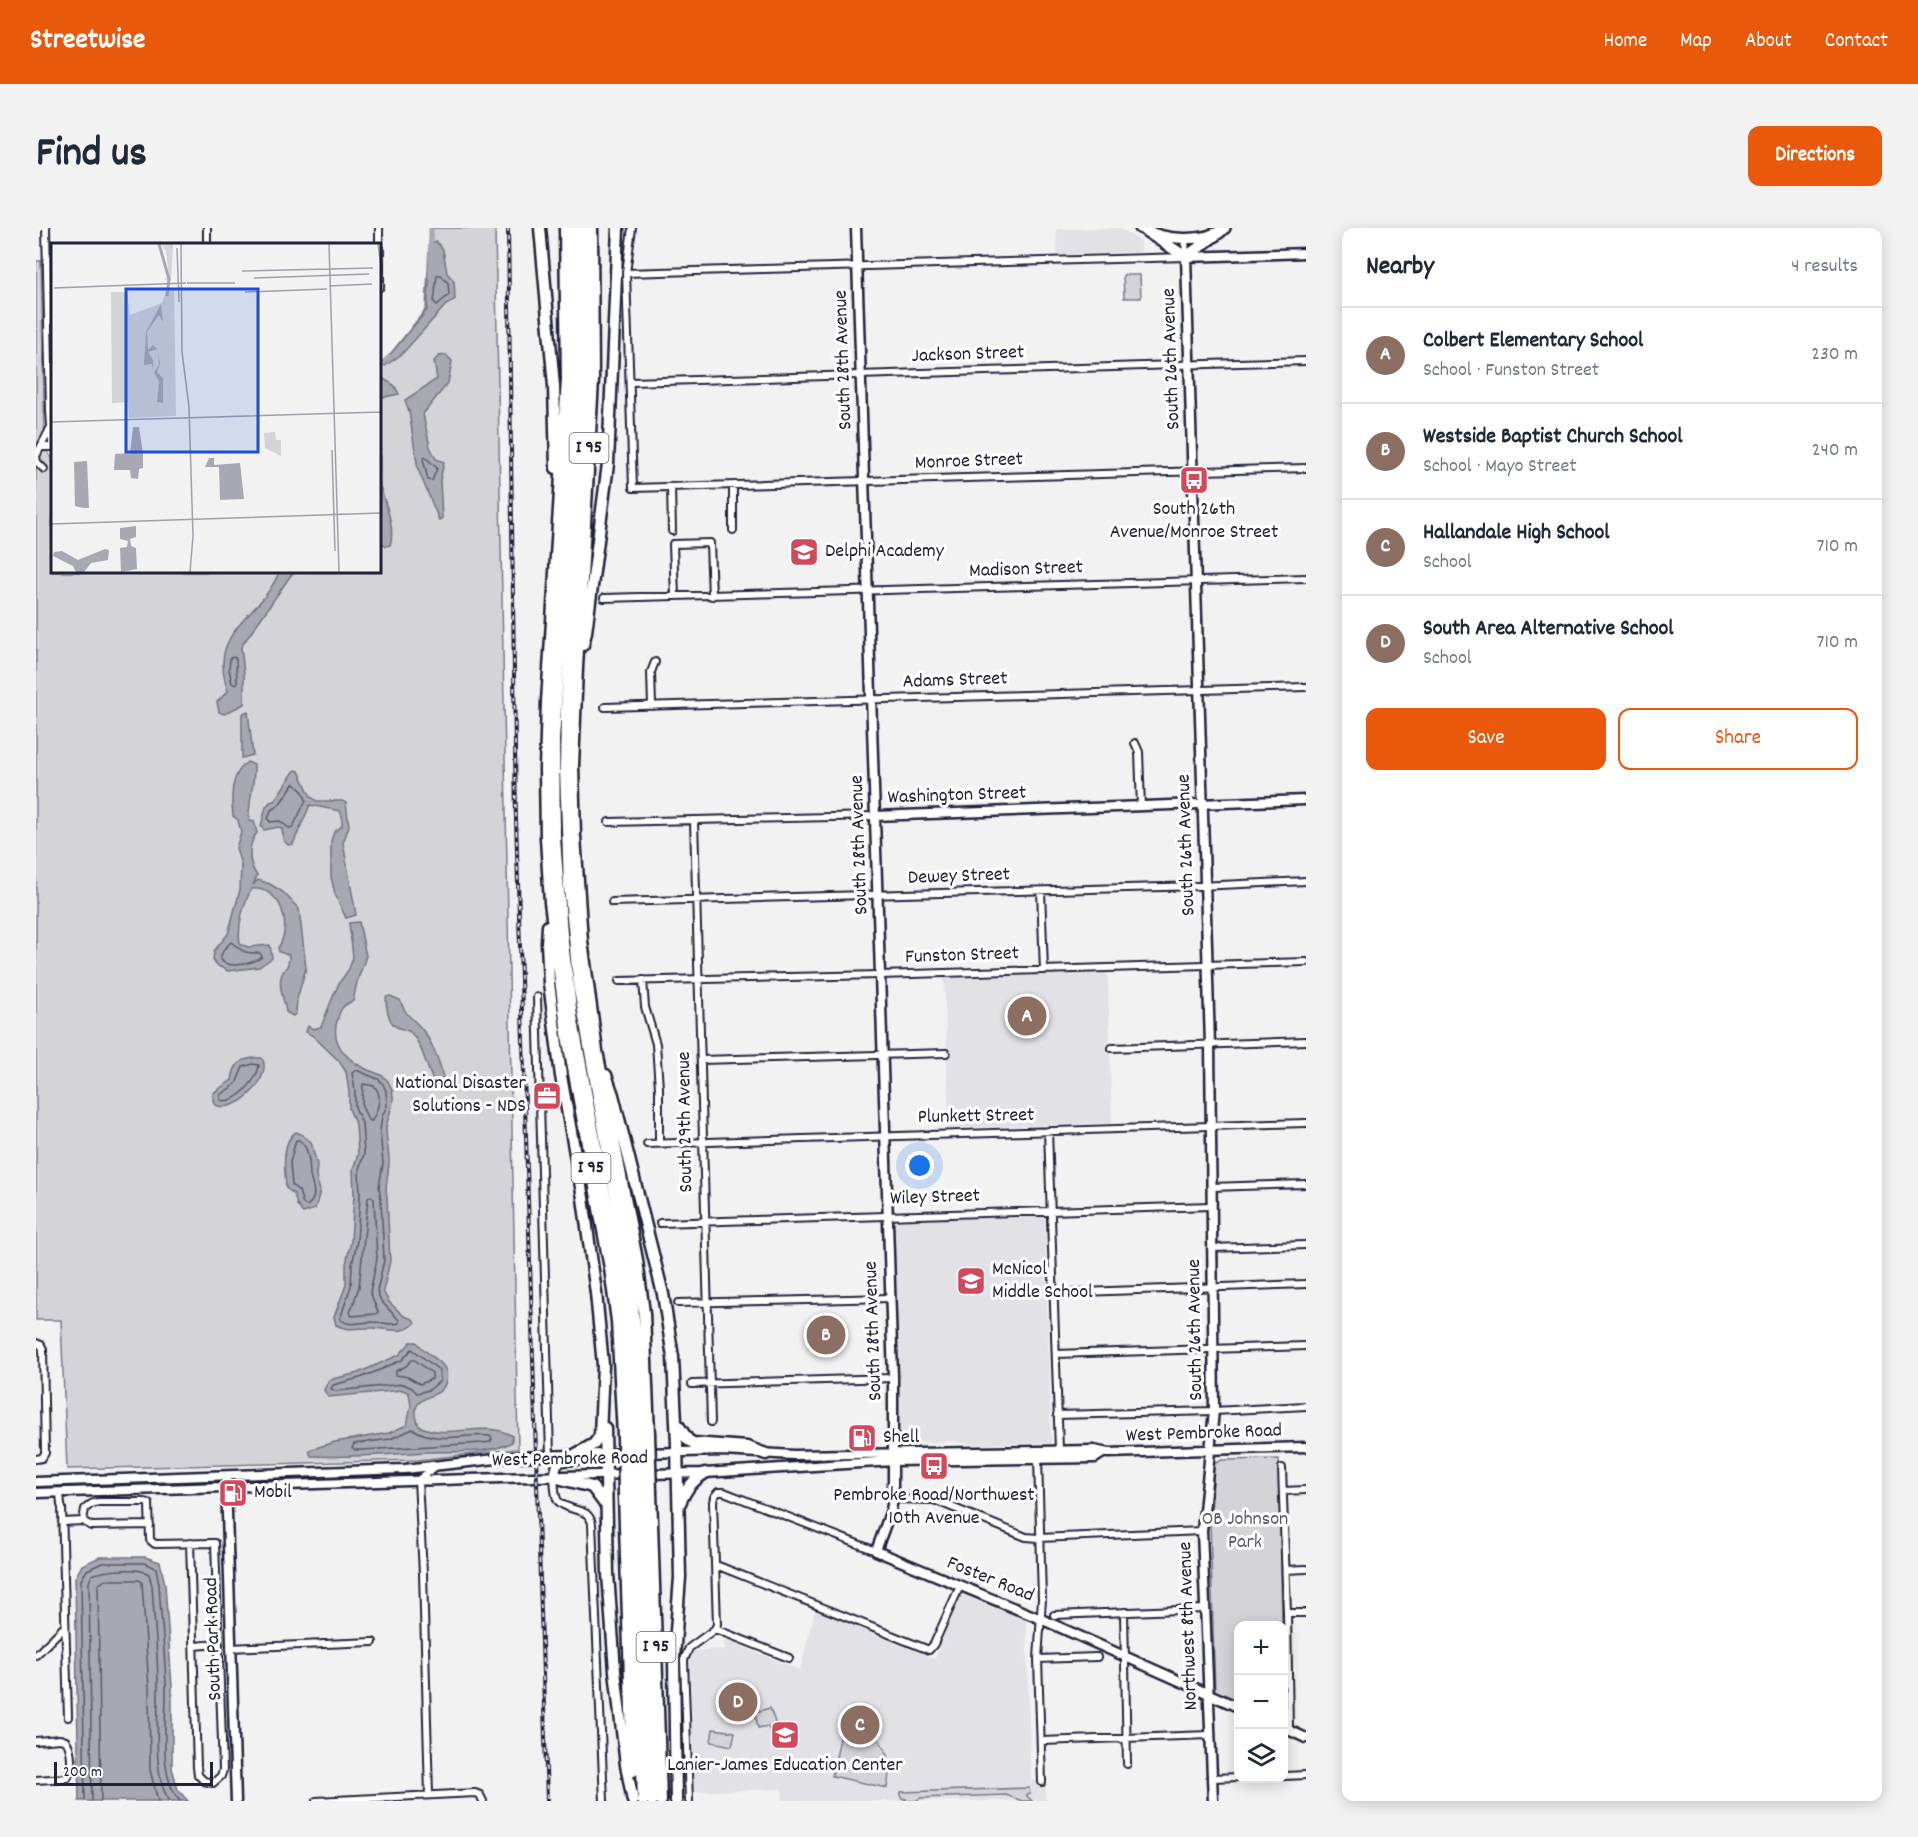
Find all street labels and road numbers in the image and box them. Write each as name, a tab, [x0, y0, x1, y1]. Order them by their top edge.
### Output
street label: South 26th Avenue	[1156, 287, 1188, 430]
street label: South 28th Avenue	[828, 289, 860, 430]
street label: Jackson Street	[911, 339, 1025, 371]
road number: I 95	[570, 433, 608, 463]
street label: Monroe Street	[914, 446, 1024, 478]
street label: Madison Street	[969, 554, 1083, 586]
street label: Adams Street	[902, 665, 1008, 697]
street label: South 26th Avenue	[1171, 773, 1203, 916]
street label: South 28th Avenue	[844, 774, 876, 915]
street label: Washington Street	[887, 780, 1027, 812]
street label: Dewey Street	[907, 861, 1011, 893]
street label: Funston Street	[905, 940, 1019, 972]
street label: South 29th Avenue	[671, 1051, 701, 1193]
street label: Plunkett Street	[917, 1102, 1035, 1132]
road number: I 95	[572, 1153, 610, 1183]
street label: Wiley Street	[890, 1182, 980, 1214]
street label: South 26th Avenue	[1181, 1259, 1211, 1401]
street label: South 28th Avenue	[858, 1260, 890, 1401]
street label: West Pembroke Road	[1125, 1417, 1283, 1451]
street label: West Pembroke Road	[492, 1445, 648, 1475]
street label: Northwest 8th Avenue	[1172, 1541, 1206, 1711]
street label: Foster Road	[942, 1550, 1038, 1610]
street label: South Park Road	[198, 1577, 230, 1701]
road number: I 95	[636, 1632, 676, 1662]

